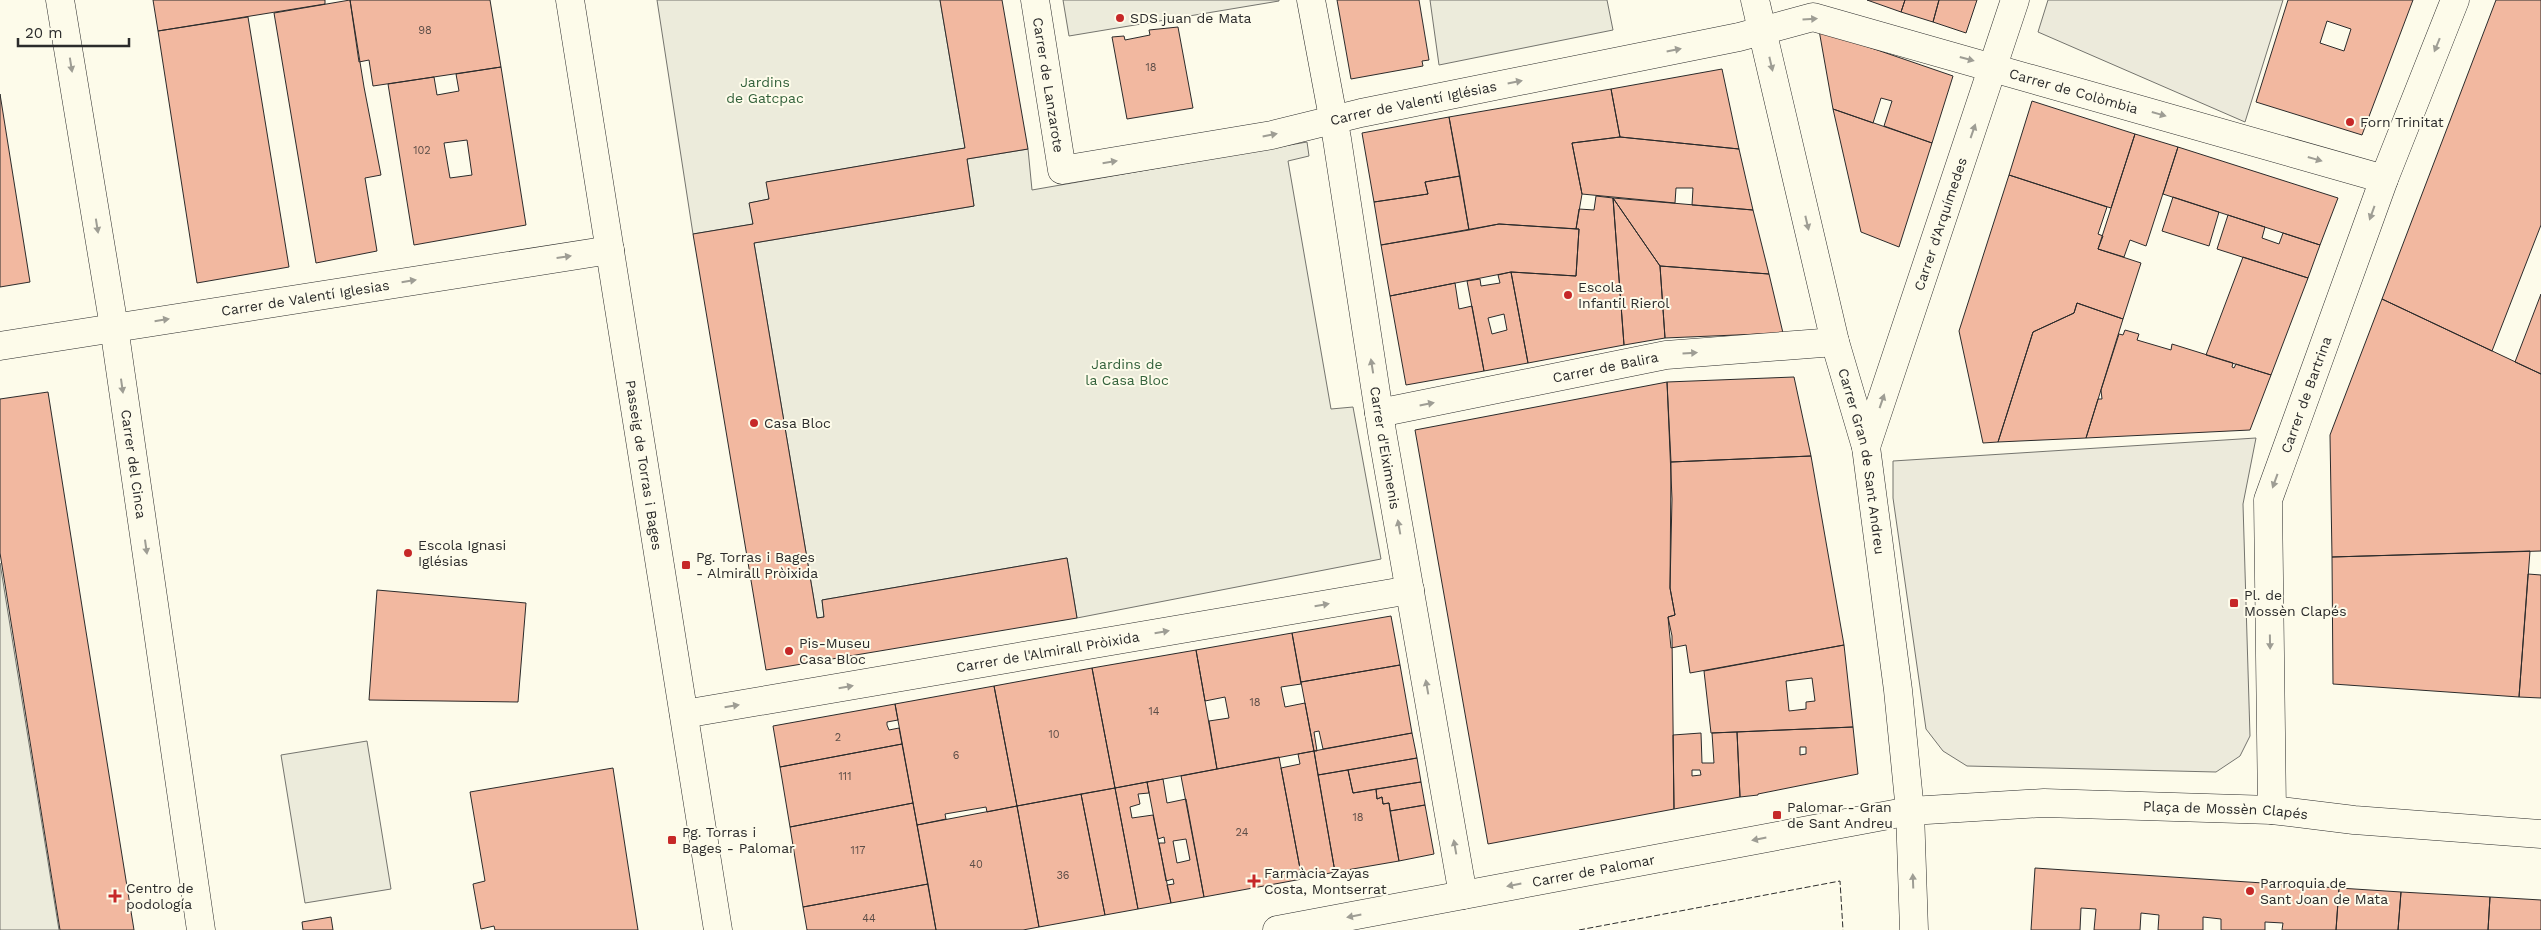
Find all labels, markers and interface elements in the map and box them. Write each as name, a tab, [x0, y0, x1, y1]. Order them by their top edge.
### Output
place label: SDS juan de Mata	[1130, 10, 1252, 26]
marker: SDS juan de Mata	[1114, 12, 1126, 24]
one-way arrow	[1803, 14, 1819, 22]
scale bar	[18, 15, 129, 47]
street label: Carrer de Lanzarote	[1030, 16, 1067, 154]
text: 20 m	[25, 24, 63, 42]
house number: 98	[418, 24, 432, 37]
one-way arrow	[2433, 38, 2441, 52]
one-way arrow	[1666, 46, 1682, 54]
one-way arrow	[1960, 56, 1975, 64]
one-way arrow	[1767, 57, 1775, 72]
one-way arrow	[67, 58, 75, 74]
house number: 18	[1145, 61, 1157, 74]
street label: Carrer de Colòmbia	[2008, 65, 2140, 117]
park label: Jardins de Gatcpac	[726, 74, 804, 106]
street label: Carrer de Valentí Iglésias	[1328, 78, 1498, 128]
one-way arrow	[1507, 78, 1523, 86]
one-way arrow	[2152, 111, 2167, 119]
place label: Forn Trinitat	[2360, 114, 2444, 130]
marker: Forn Trinitat	[2344, 116, 2356, 128]
one-way arrow	[1970, 124, 1977, 139]
one-way arrow	[1263, 130, 1279, 138]
house number: 102	[413, 144, 431, 157]
street label: Carrer d'Arquímedes	[1911, 155, 1970, 293]
one-way arrow	[2308, 155, 2323, 163]
one-way arrow	[1103, 157, 1119, 165]
one-way arrow	[2368, 206, 2376, 221]
one-way arrow	[1804, 215, 1812, 231]
one-way arrow	[93, 218, 101, 234]
one-way arrow	[556, 253, 572, 261]
street label: Carrer de Valentí Iglesias	[220, 277, 390, 319]
one-way arrow	[402, 277, 418, 285]
place label: Escola Infantil Rierol	[1578, 279, 1670, 311]
marker: Escola Infantil Rierol	[1562, 289, 1574, 301]
one-way arrow	[155, 316, 171, 324]
street label: Carrer de Bartrina	[2278, 334, 2334, 455]
street label: Carrer de Balira	[1551, 349, 1660, 386]
one-way arrow	[1682, 349, 1698, 357]
park label: Jardins de la Casa Bloc	[1085, 356, 1169, 388]
one-way arrow	[1368, 358, 1376, 374]
street label: Carrer Gran de Sant Andreu	[1835, 366, 1888, 555]
one-way arrow	[119, 379, 127, 395]
street label: Passeig de Torras i Bages	[623, 379, 665, 551]
street label: Carrer d'Eiximenis	[1367, 385, 1403, 510]
one-way arrow	[1878, 394, 1886, 409]
one-way arrow	[1420, 399, 1436, 407]
street label: Carrer del Cinca	[118, 408, 150, 520]
place label: Casa Bloc	[764, 415, 831, 431]
marker: Casa Bloc	[748, 417, 760, 429]
one-way arrow	[2271, 474, 2279, 489]
one-way arrow	[1395, 518, 1403, 534]
place label: Escola Ignasi Iglésias	[418, 537, 506, 569]
one-way arrow	[142, 539, 150, 555]
marker: Escola Ignasi Iglésias	[402, 547, 414, 559]
place label: Pg. Torras i Bages - Almirall Pròixida	[696, 549, 818, 581]
marker: Pg. Torras i Bages - Almirall Pròixida	[680, 559, 692, 571]
place label: Pl. de Mossèn Clapés	[2244, 587, 2347, 619]
marker: Pl. de Mossèn Clapés	[2228, 597, 2240, 609]
one-way arrow	[1314, 600, 1330, 608]
street label: Carrer de l'Almirall Pròixida	[955, 628, 1141, 675]
one-way arrow	[1154, 628, 1170, 636]
one-way arrow	[2266, 634, 2274, 650]
place label: Pis-Museu Casa Bloc	[799, 635, 870, 667]
marker: Pis-Museu Casa Bloc	[783, 645, 795, 657]
one-way arrow	[1423, 678, 1431, 694]
one-way arrow	[839, 682, 855, 690]
house number: 18	[1249, 696, 1261, 709]
one-way arrow	[725, 702, 741, 710]
house number: 14	[1148, 705, 1160, 718]
house number: 10	[1048, 728, 1060, 741]
house number: 2	[835, 731, 841, 744]
house number: 6	[953, 749, 960, 762]
house number: 111	[839, 770, 851, 783]
street label: Plaça de Mossèn Clapés	[2143, 798, 2309, 822]
place label: Palomar - Gran de Sant Andreu	[1787, 799, 1893, 831]
marker: Palomar - Gran de Sant Andreu	[1771, 809, 1783, 821]
house number: 18	[1352, 811, 1364, 824]
place label: Pg. Torras i Bages - Palomar	[682, 824, 795, 856]
house number: 24	[1236, 826, 1249, 839]
marker: Pg. Torras i Bages - Palomar	[666, 834, 678, 846]
one-way arrow	[1751, 836, 1767, 844]
one-way arrow	[1450, 839, 1458, 855]
house number: 117	[851, 844, 865, 857]
street label: Carrer de Palomar	[1531, 851, 1657, 890]
house number: 40	[969, 858, 983, 871]
place label: Farmàcia Zayas Costa, Montserrat	[1264, 865, 1387, 897]
house number: 36	[1056, 869, 1070, 882]
one-way arrow	[1908, 873, 1916, 889]
marker: Farmàcia Zayas Costa, Montserrat	[1248, 875, 1260, 887]
place label: Parroquia de Sant Joan de Mata	[2260, 875, 2388, 907]
place label: Centro de podología	[126, 880, 194, 912]
one-way arrow	[1505, 882, 1521, 890]
marker: Parroquia de Sant Joan de Mata	[2244, 885, 2256, 897]
marker: Centro de podología	[108, 889, 122, 903]
house number: 44	[862, 912, 876, 925]
one-way arrow	[1345, 912, 1361, 920]

